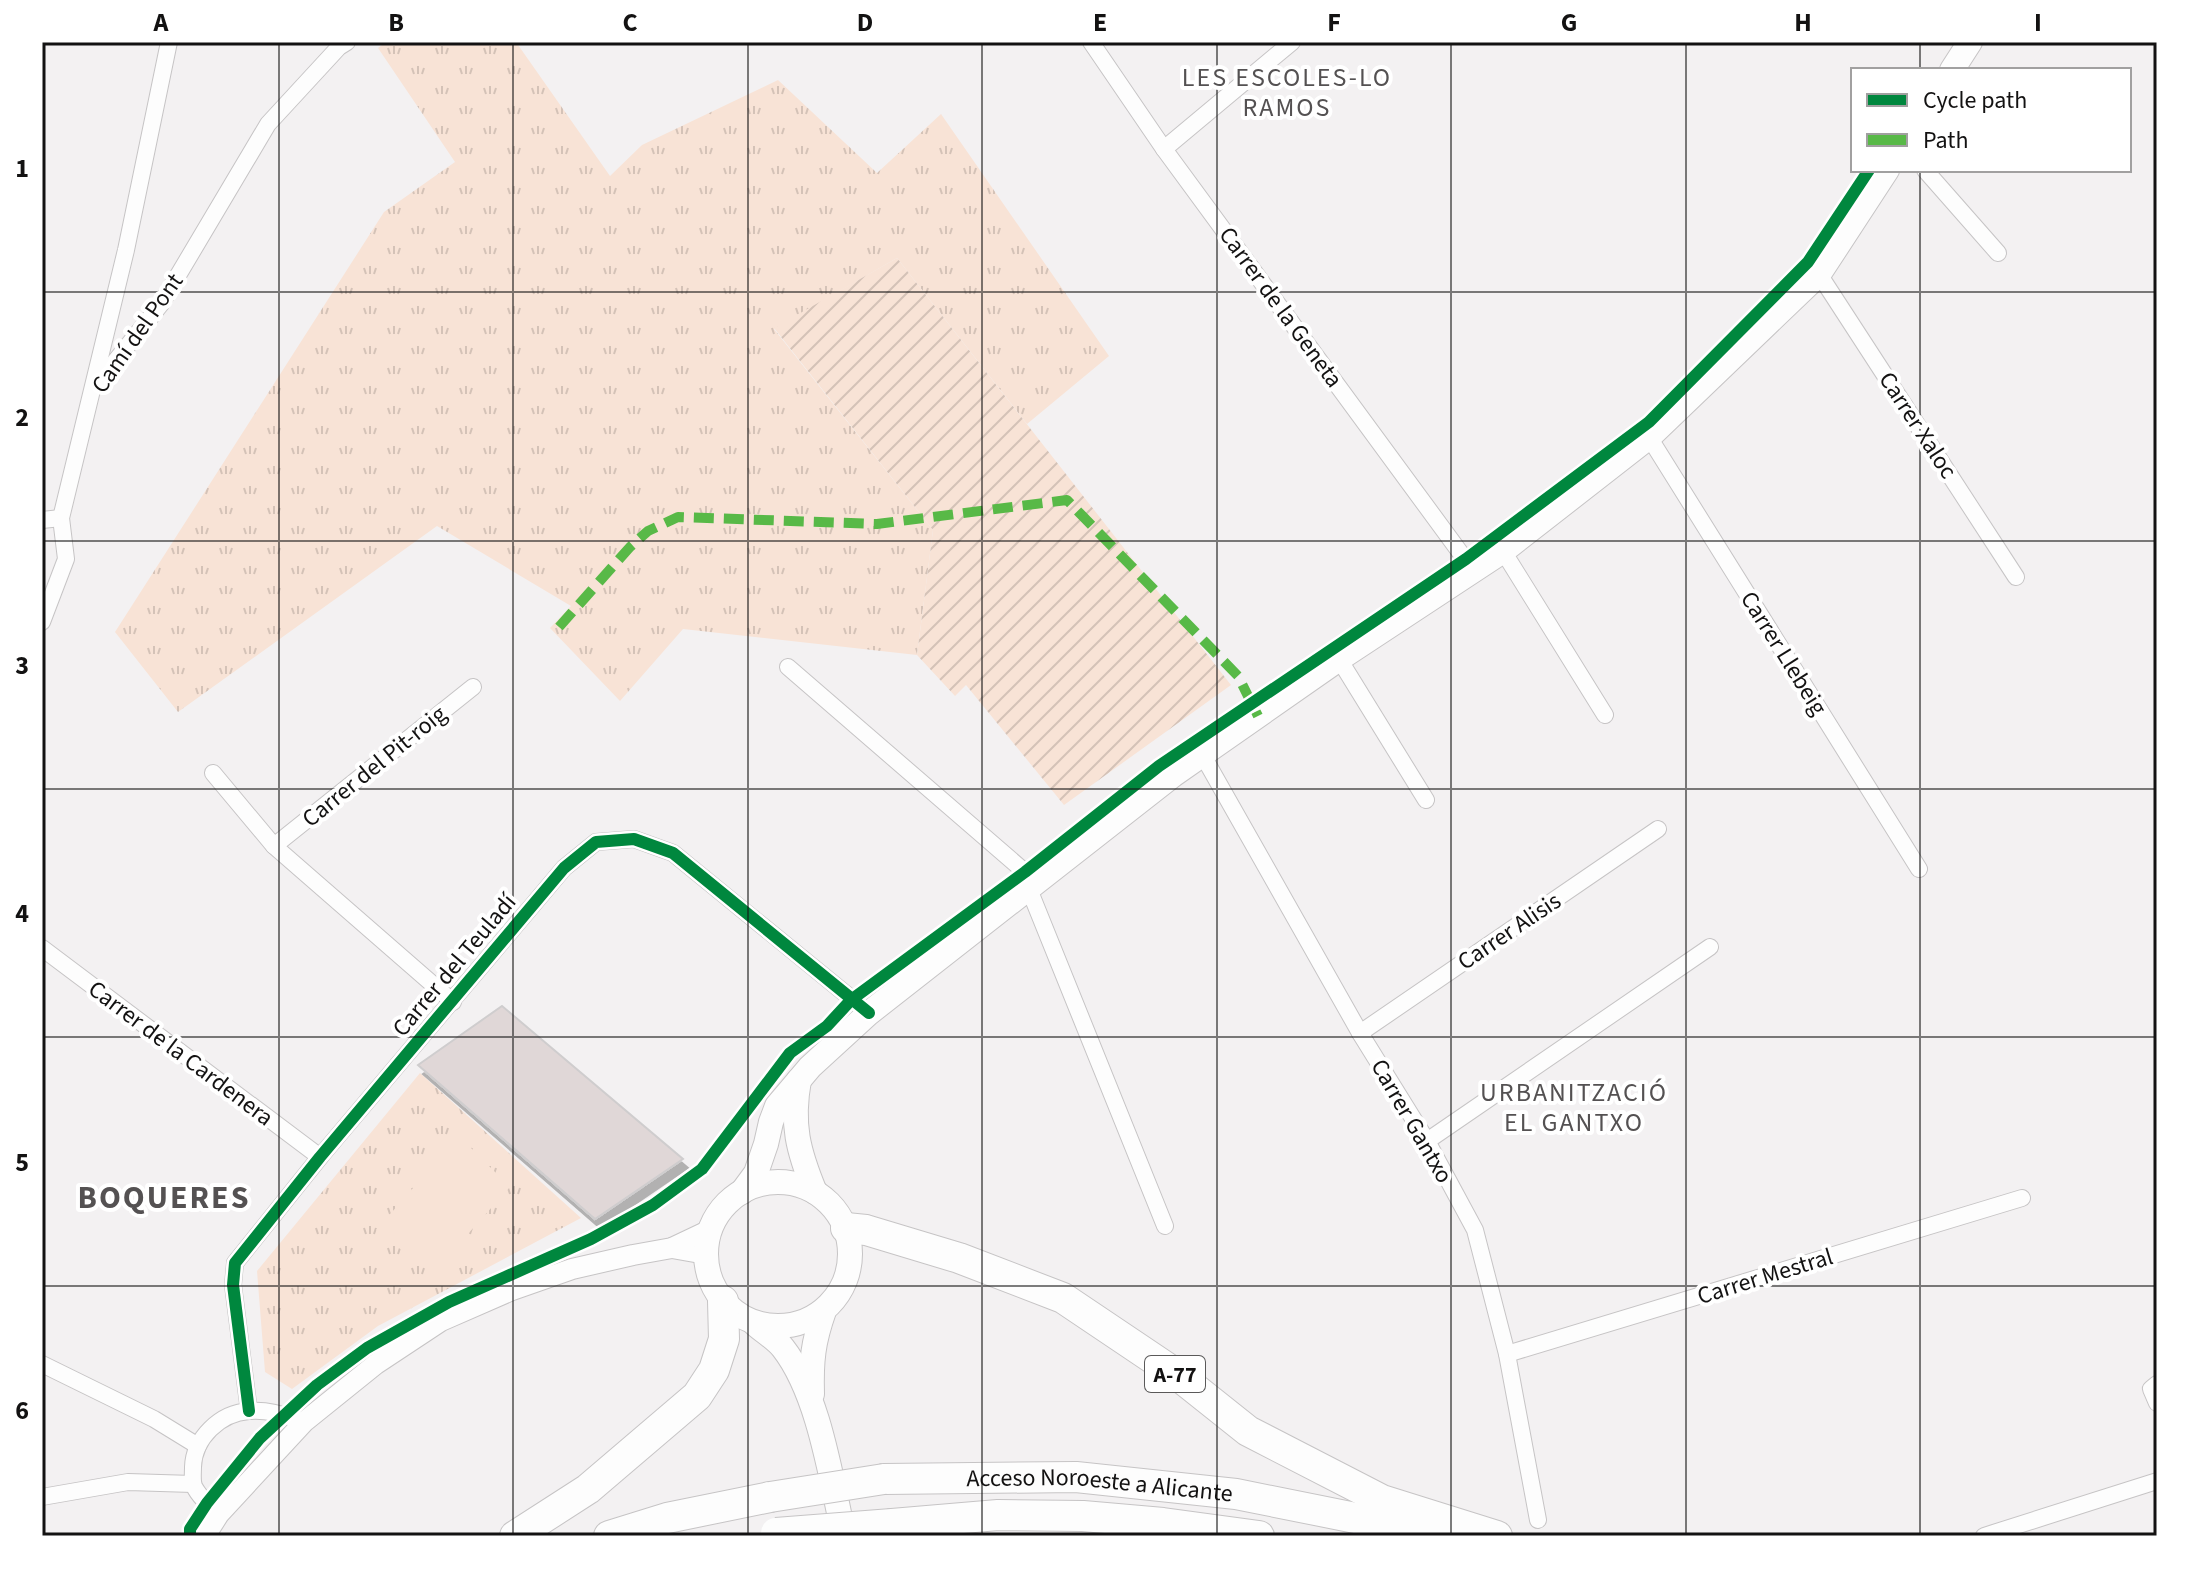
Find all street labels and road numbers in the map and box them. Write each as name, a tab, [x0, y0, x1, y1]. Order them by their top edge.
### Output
street label: Carrer de la Geneta	[1210, 220, 1351, 395]
street label: Camí del Pont	[83, 266, 192, 401]
street label: Carrer Xaloc	[1870, 365, 1965, 486]
street label: Carrer Llebeig	[1732, 585, 1836, 722]
street label: Carrer del Pit-roig	[295, 697, 454, 836]
street label: Carrer Alisis	[1450, 884, 1568, 979]
street label: Carrer del Teuladí	[384, 885, 525, 1044]
street label: Carrer de la Cardenera	[81, 972, 281, 1135]
street label: Carrer Gantxo	[1362, 1053, 1461, 1190]
street label: Carrer Mestral	[1693, 1239, 1837, 1314]
road number: A-77	[1145, 1356, 1205, 1392]
street label: Acceso Noroeste a Alicante	[966, 1460, 1234, 1512]

